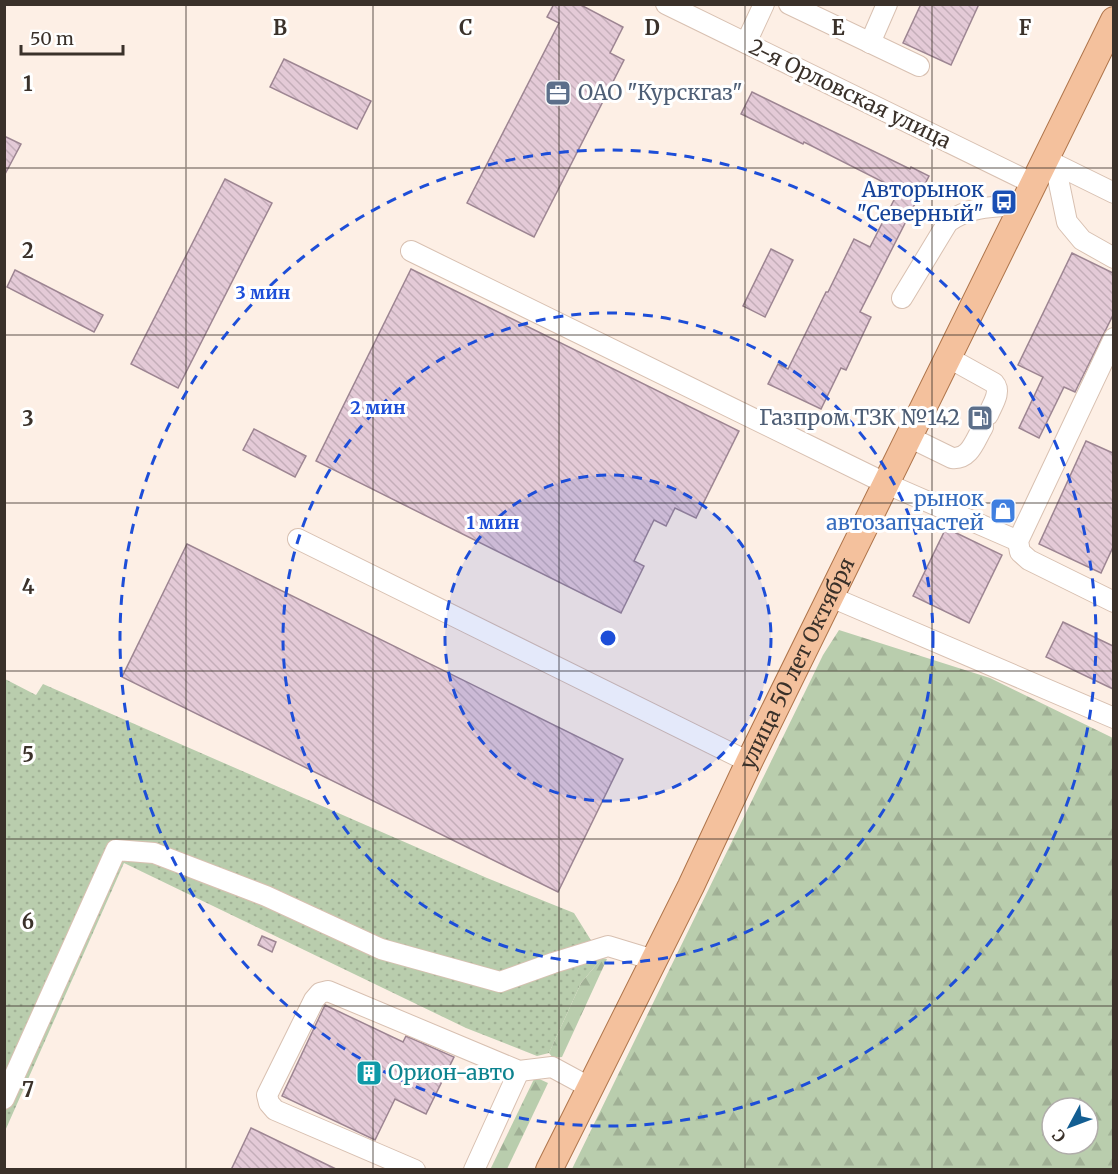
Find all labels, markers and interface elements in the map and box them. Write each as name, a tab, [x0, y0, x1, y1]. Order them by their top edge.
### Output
text: B	[273, 15, 287, 40]
text: C	[459, 15, 473, 40]
text: D	[644, 15, 660, 40]
text: E	[831, 15, 845, 40]
text: F	[1019, 15, 1032, 40]
scale bar	[21, 18, 123, 56]
text: 50 m	[30, 27, 74, 50]
street label: 2-я Орловская улица	[745, 33, 956, 154]
text: 1	[23, 71, 33, 96]
office icon: ОАО "Курскгаз"	[543, 78, 573, 108]
place label: ОАО "Курскгаз"	[578, 79, 743, 106]
place label: Авторынок "Северный"	[857, 176, 984, 227]
bus stop icon: Авторынок "Северный"	[989, 187, 1019, 217]
text: 2	[22, 238, 34, 263]
text: 3 мин	[236, 281, 291, 304]
text: 2 мин	[350, 396, 406, 419]
fuel station icon: Газпром ТЗК №142	[965, 403, 995, 433]
place label: Газпром ТЗК №142	[759, 404, 960, 431]
text: 3	[22, 406, 34, 431]
place label: рынок автозапчастей	[826, 485, 984, 536]
shop icon: рынок автозапчастей	[988, 496, 1018, 526]
text: 1 мин	[466, 511, 520, 534]
street label: улица 50 лет Октября	[733, 553, 860, 774]
text: 4	[22, 574, 35, 599]
centre of rings	[598, 628, 618, 648]
text: 5	[22, 742, 34, 767]
text: 6	[22, 909, 34, 934]
building icon: Орион-авто	[354, 1058, 384, 1088]
place label: Орион-авто	[388, 1059, 514, 1086]
text: 7	[22, 1077, 34, 1102]
north arrow	[1040, 1096, 1100, 1156]
text: С	[1048, 1125, 1070, 1146]

